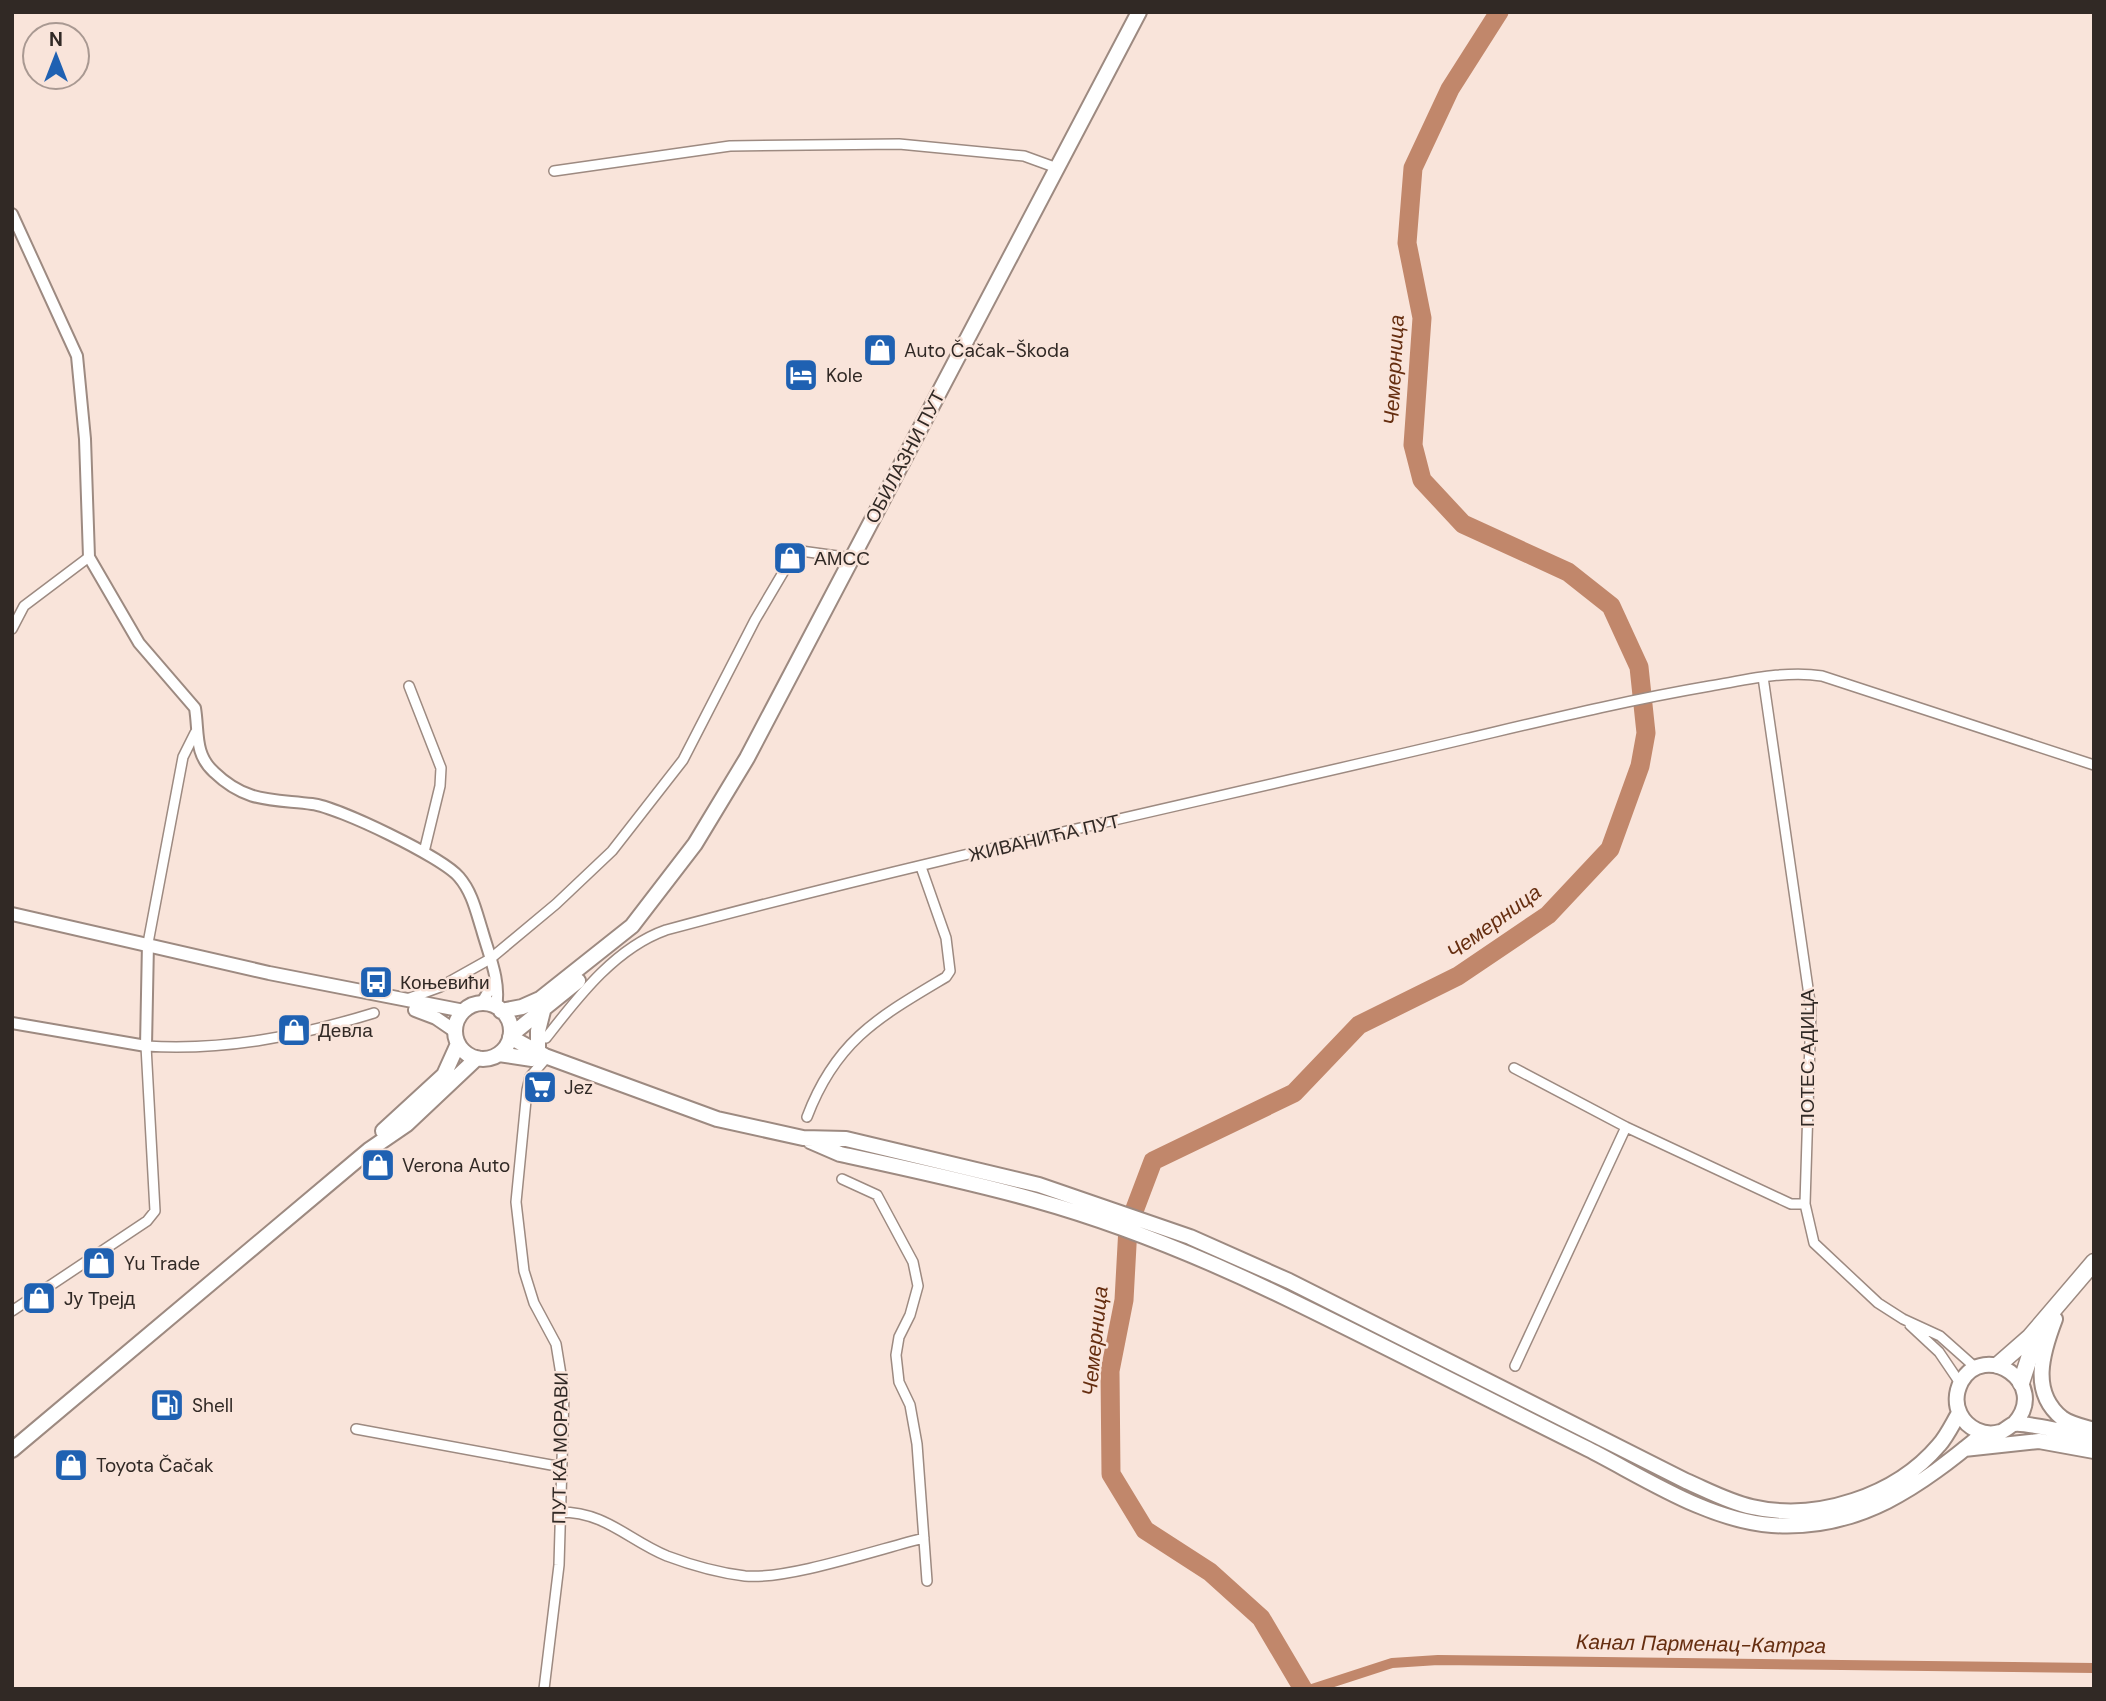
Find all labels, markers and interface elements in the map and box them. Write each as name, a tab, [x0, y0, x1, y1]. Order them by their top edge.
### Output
north arrow	[21, 21, 91, 91]
text: N	[49, 27, 63, 52]
water label: Чемерница	[1377, 314, 1411, 426]
shop icon: Auto Čačak-Škoda	[861, 331, 899, 369]
place label: Auto Čačak-Škoda	[904, 338, 1069, 363]
hotel icon: Kole	[782, 356, 820, 394]
place label: Kole	[826, 363, 863, 388]
street label: ОБИЛАЗНИ ПУТ	[859, 386, 951, 528]
shop icon: АМСС	[771, 539, 809, 577]
place label: АМСС	[814, 546, 870, 571]
street label: ЖИВАНИЋА ПУТ	[966, 808, 1123, 868]
water label: Чемерница	[1441, 878, 1547, 966]
bus stop icon: Коњевићи	[357, 963, 395, 1001]
place label: Коњевићи	[400, 970, 490, 995]
street label: ПОТЕС АДИЦА	[1795, 989, 1820, 1127]
shop icon: Девла	[275, 1011, 313, 1049]
place label: Девла	[318, 1018, 373, 1043]
supermarket icon: Jez	[521, 1068, 559, 1106]
place label: Jez	[564, 1075, 593, 1100]
shop icon: Verona Auto	[359, 1146, 397, 1184]
place label: Verona Auto	[402, 1153, 510, 1178]
shop icon: Yu Trade	[80, 1244, 118, 1282]
place label: Yu Trade	[124, 1251, 200, 1276]
shop icon: Ју Трејд	[20, 1279, 58, 1317]
water label: Чемерница	[1075, 1285, 1115, 1397]
place label: Ју Трејд	[64, 1286, 135, 1311]
street label: ПУТ КА МОРАВИ	[546, 1372, 574, 1524]
fuel station icon: Shell	[148, 1386, 186, 1424]
place label: Shell	[192, 1393, 233, 1418]
shop icon: Toyota Čačak	[52, 1446, 90, 1484]
place label: Toyota Čačak	[96, 1453, 214, 1478]
water label: Канал Парменац-Катрга	[1576, 1628, 1826, 1660]

